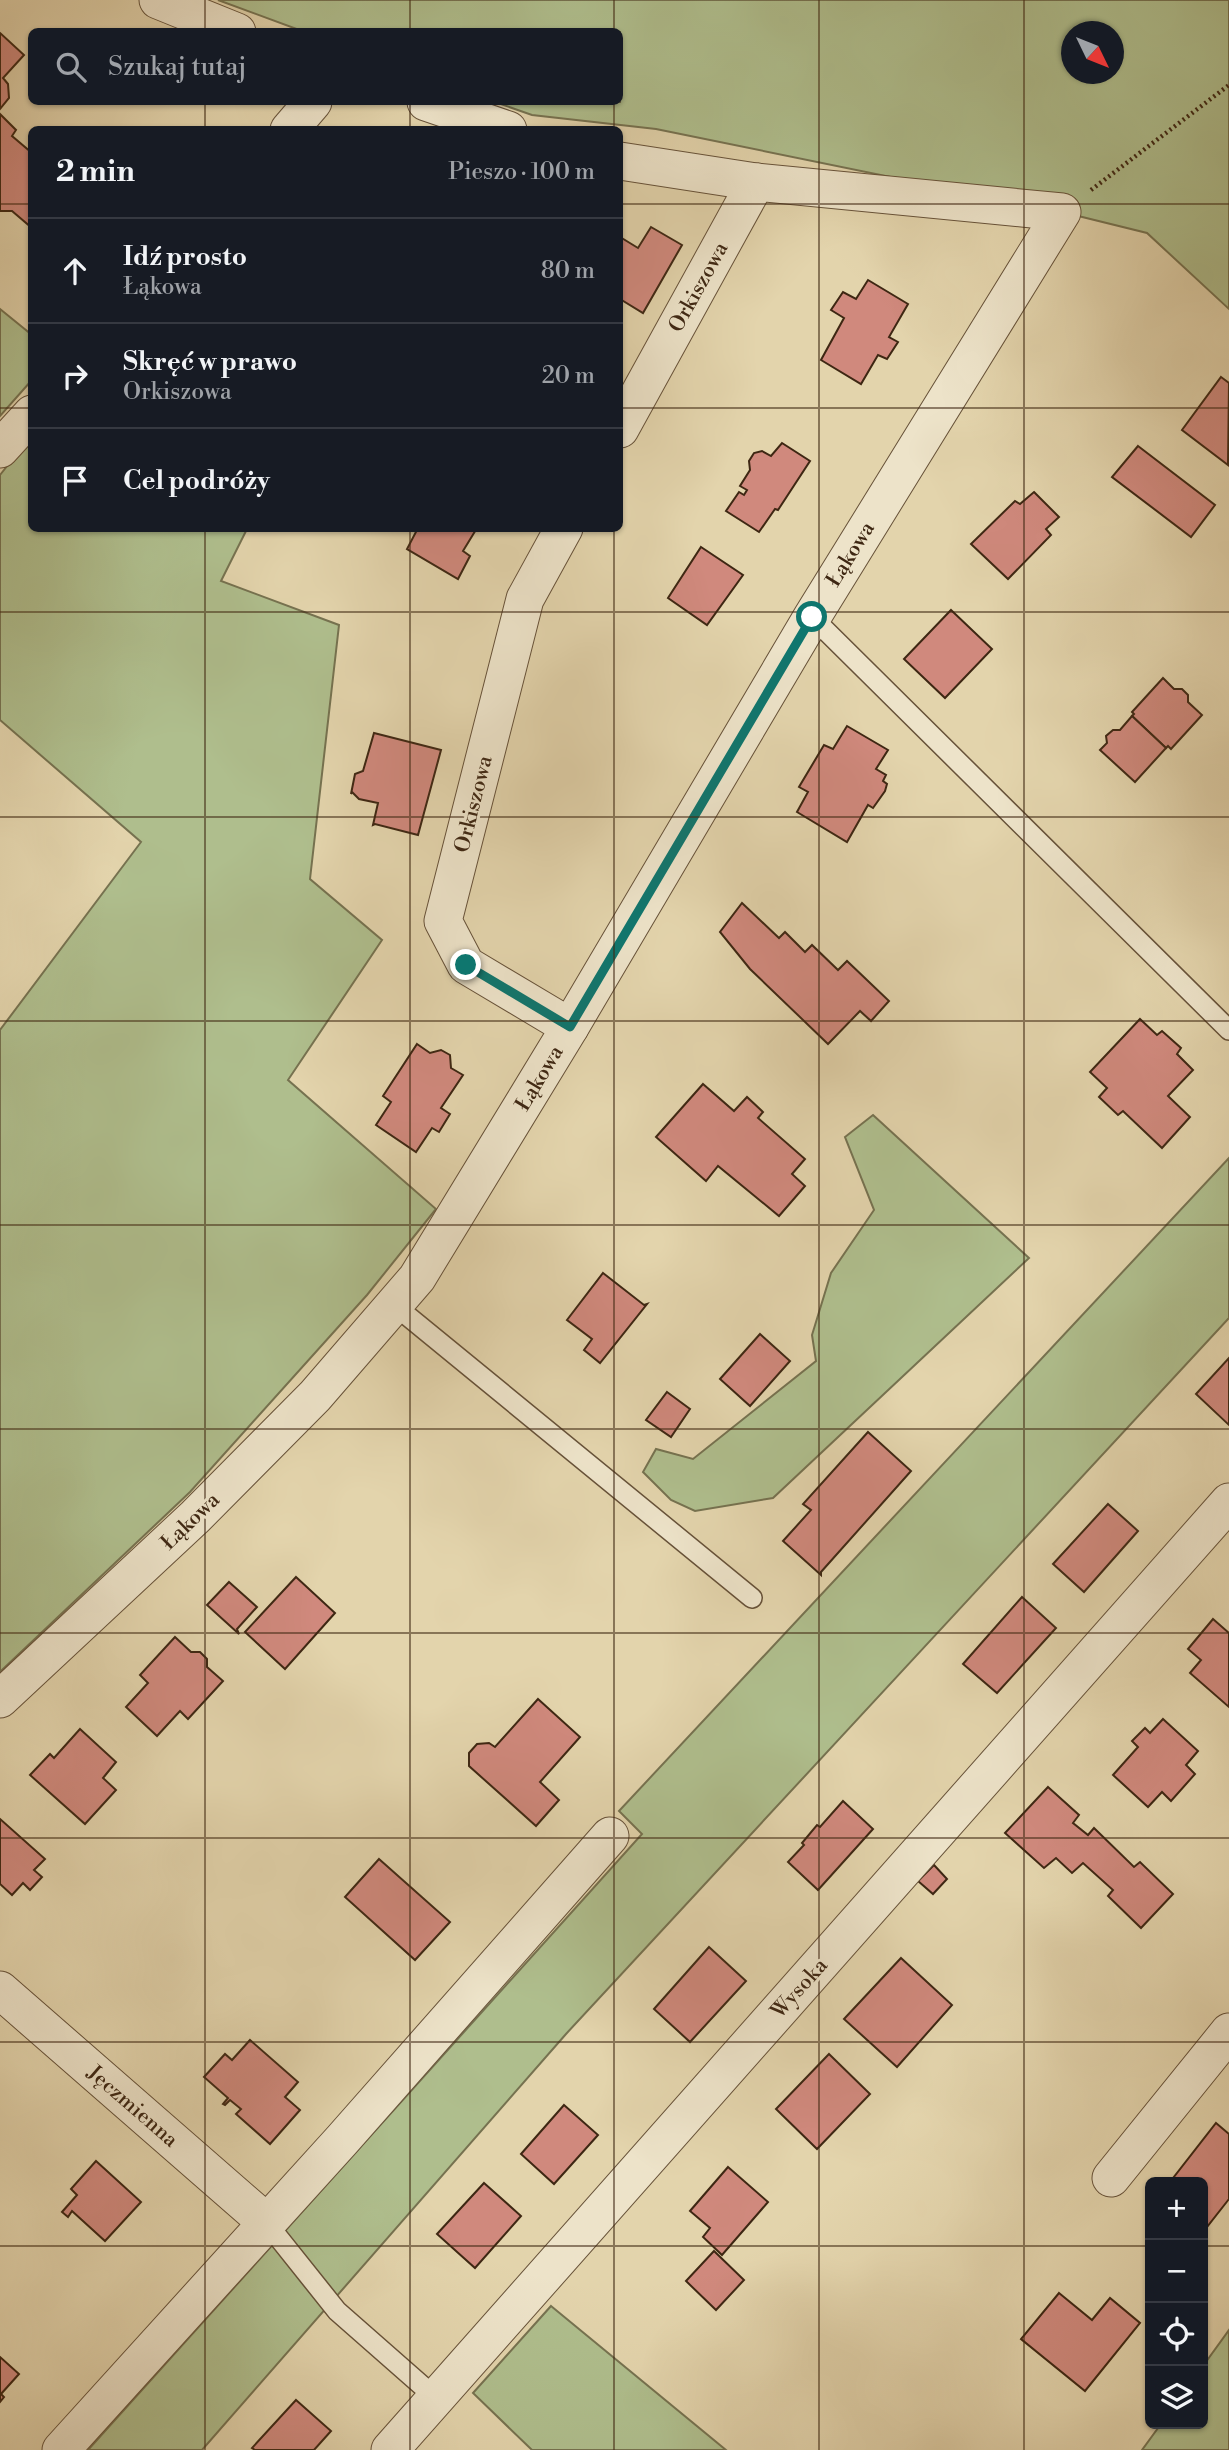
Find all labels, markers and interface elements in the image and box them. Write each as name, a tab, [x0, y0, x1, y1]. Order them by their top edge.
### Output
north arrow	[1061, 21, 1124, 84]
search box	[28, 28, 623, 105]
icon: search	[52, 48, 90, 86]
text: Szukaj tutaj	[108, 51, 247, 83]
text: 2 min	[56, 153, 135, 191]
text: Pieszo · 100 m	[448, 158, 595, 186]
street label: Orkiszowa	[663, 238, 734, 337]
text: Idź prosto	[123, 241, 247, 273]
icon: ahead	[56, 252, 94, 290]
text: 80 m	[541, 257, 595, 285]
text: Łąkowa	[123, 273, 202, 301]
text: Skręć w prawo	[123, 346, 297, 378]
icon: right	[56, 357, 94, 395]
text: 20 m	[542, 362, 595, 390]
text: Orkiszowa	[123, 378, 232, 406]
icon: arrive	[56, 462, 94, 500]
text: Cel podróży	[123, 465, 270, 497]
street label: Łąkowa	[821, 517, 881, 592]
route start	[796, 601, 827, 632]
street label: Orkiszowa	[449, 753, 499, 855]
route end	[450, 949, 481, 980]
street label: Łąkowa	[510, 1041, 570, 1116]
street label: Łąkowa	[156, 1487, 226, 1556]
street label: Wysoka	[765, 1953, 834, 2025]
street label: Jęczmienna	[81, 2060, 183, 2154]
map controls	[1145, 2177, 1208, 2429]
button: +	[1145, 2177, 1208, 2240]
button: −	[1145, 2240, 1208, 2303]
button: locate	[1145, 2303, 1208, 2366]
button: layers	[1145, 2366, 1208, 2429]

